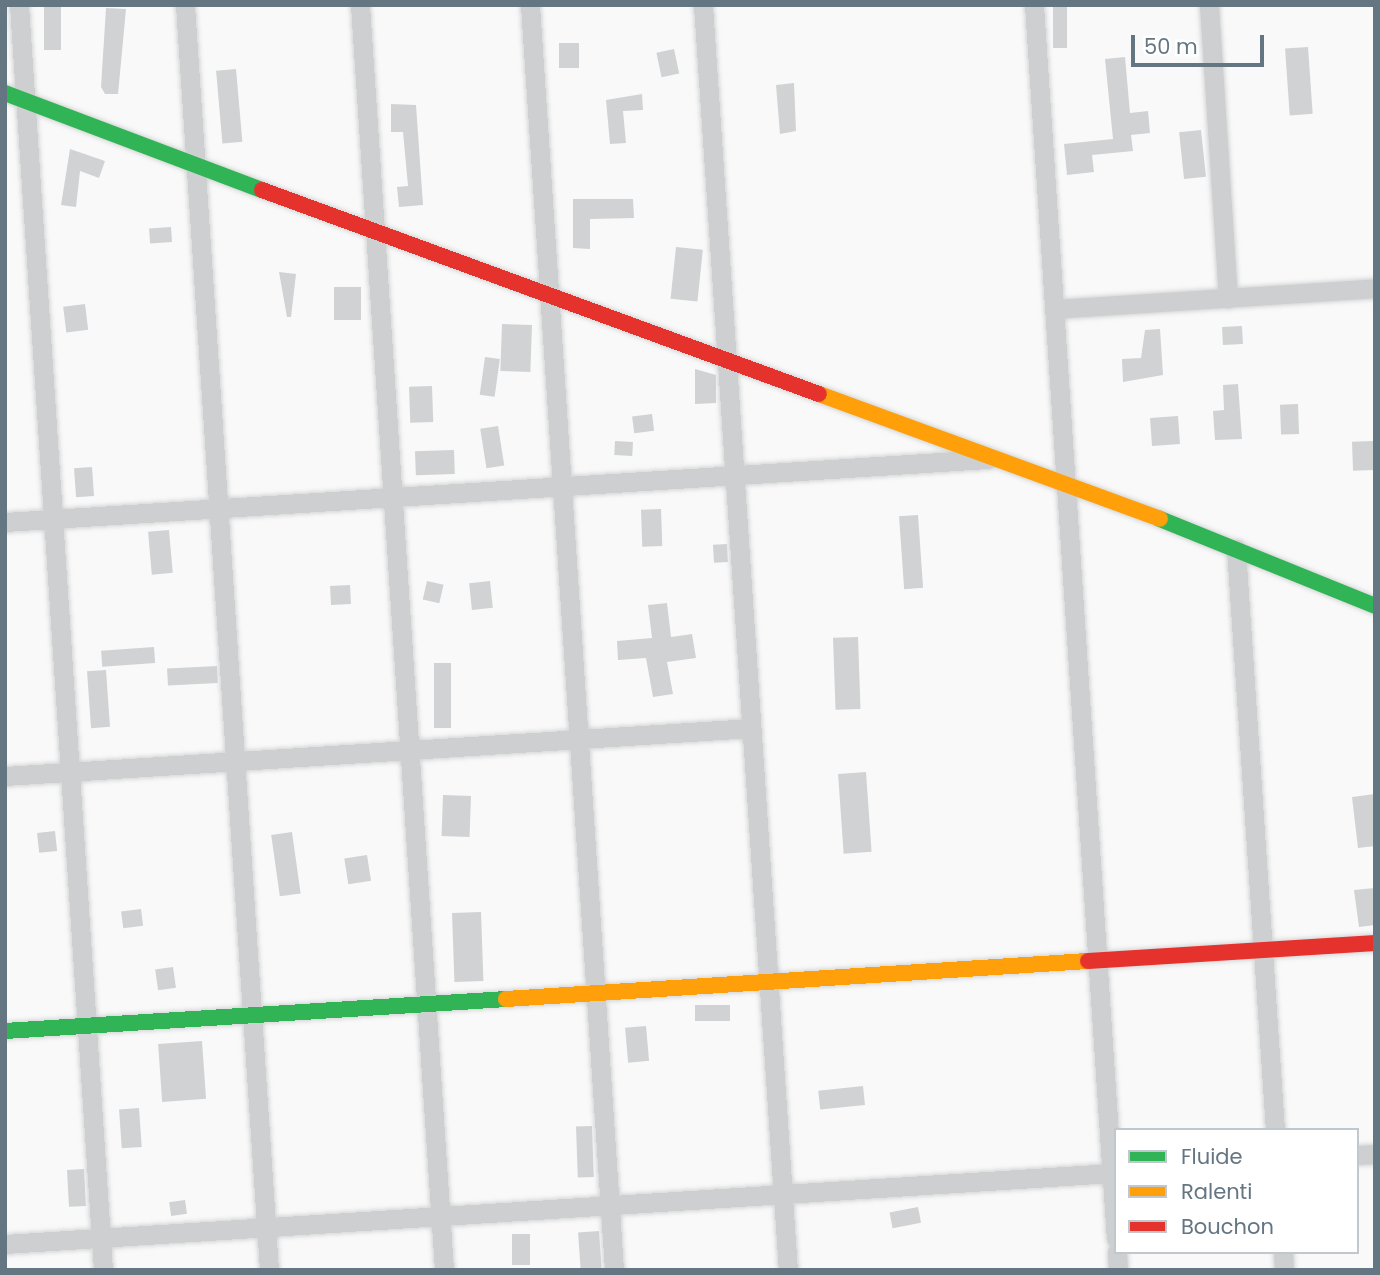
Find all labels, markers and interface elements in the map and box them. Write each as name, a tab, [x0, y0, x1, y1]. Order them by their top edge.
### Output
scale bar	[1135, 21, 1268, 65]
text: 50 m	[1144, 32, 1198, 61]
legend	[1114, 1128, 1359, 1254]
text: Fluide	[1181, 1142, 1243, 1171]
text: Ralenti	[1181, 1177, 1252, 1206]
text: Bouchon	[1181, 1212, 1274, 1241]

